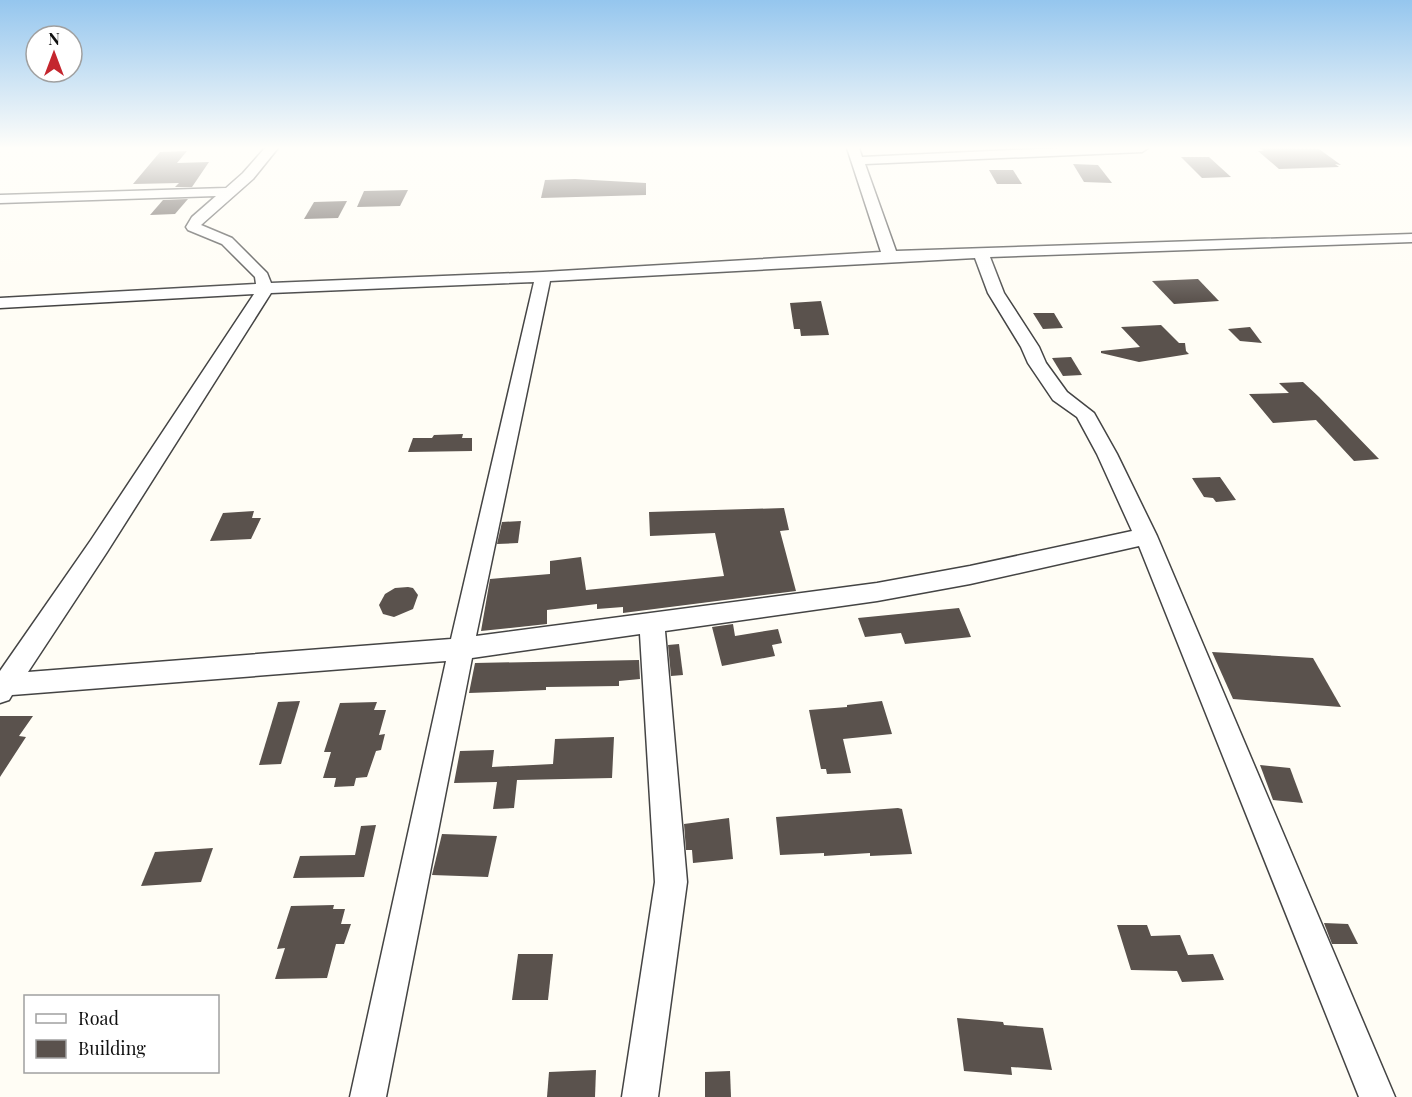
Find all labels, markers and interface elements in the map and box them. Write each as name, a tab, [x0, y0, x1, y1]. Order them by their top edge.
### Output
north arrow	[24, 24, 84, 84]
text: N	[48, 28, 60, 49]
legend	[24, 995, 219, 1073]
text: Road	[78, 1006, 119, 1030]
text: Building	[78, 1036, 146, 1060]

